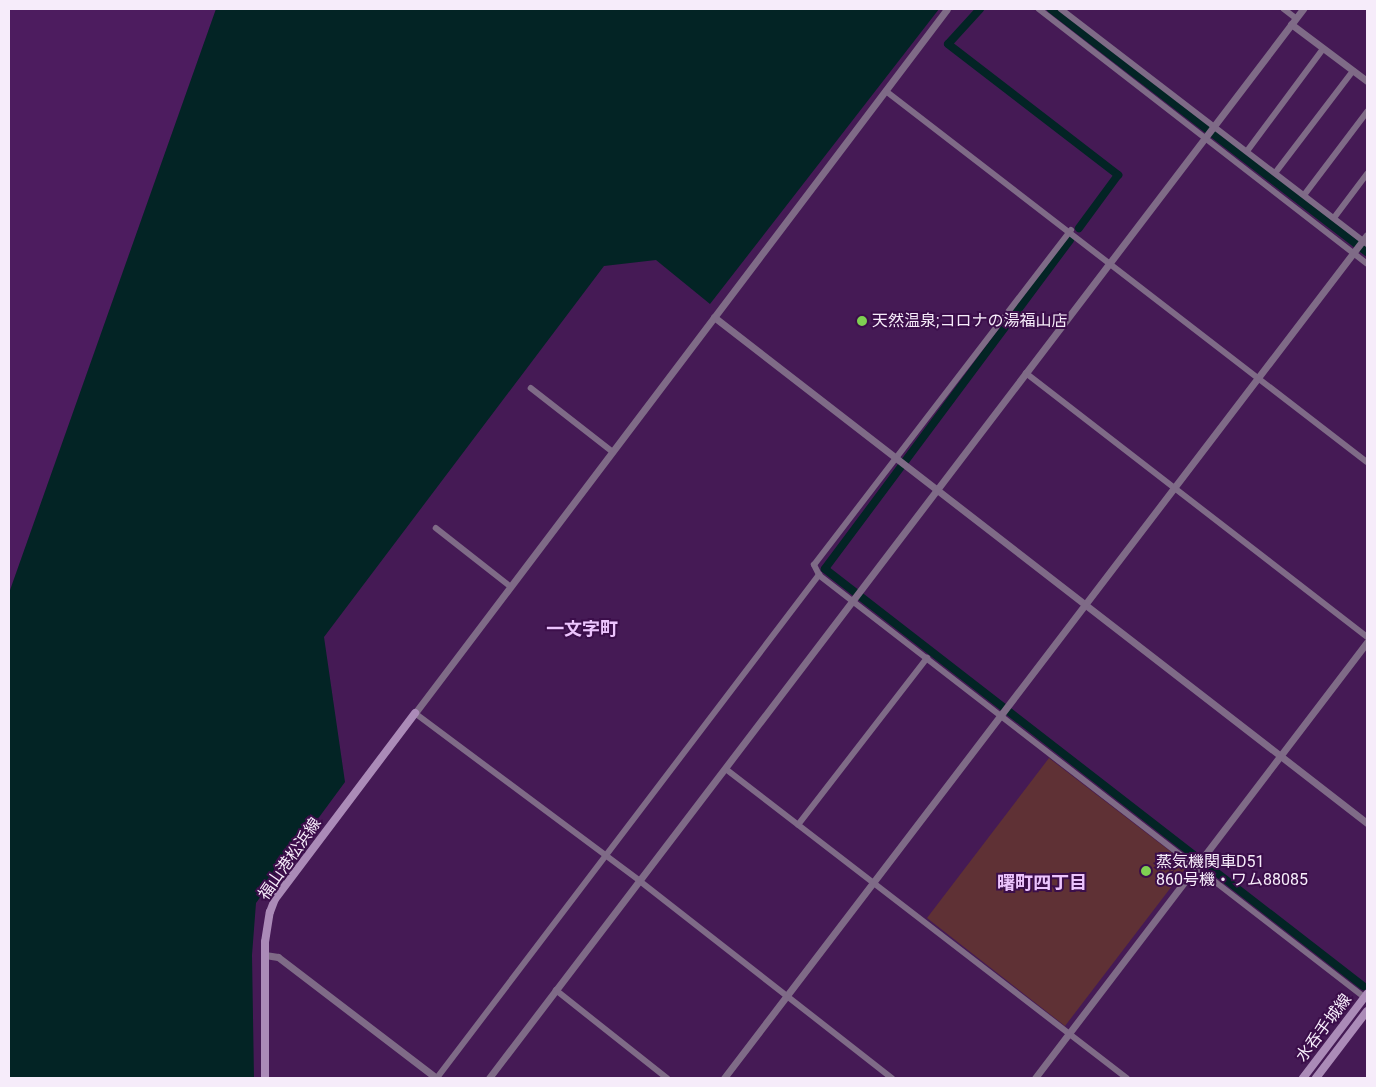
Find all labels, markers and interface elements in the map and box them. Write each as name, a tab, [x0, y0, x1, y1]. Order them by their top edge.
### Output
place label: 天然温泉;コロナの湯福山店	[872, 311, 1067, 331]
marker: 天然温泉;コロナの湯福山店	[856, 315, 868, 327]
district label: 一文字町	[546, 618, 618, 640]
street label: 福山港松浜線	[255, 814, 325, 904]
place label: 蒸気機関車D51 860号機・ワム88085	[1156, 852, 1308, 890]
marker: 蒸気機関車D51 860号機・ワム88085	[1140, 865, 1152, 877]
district label: 曙町四丁目	[997, 872, 1087, 894]
street label: 水呑手城線	[1292, 990, 1356, 1066]

